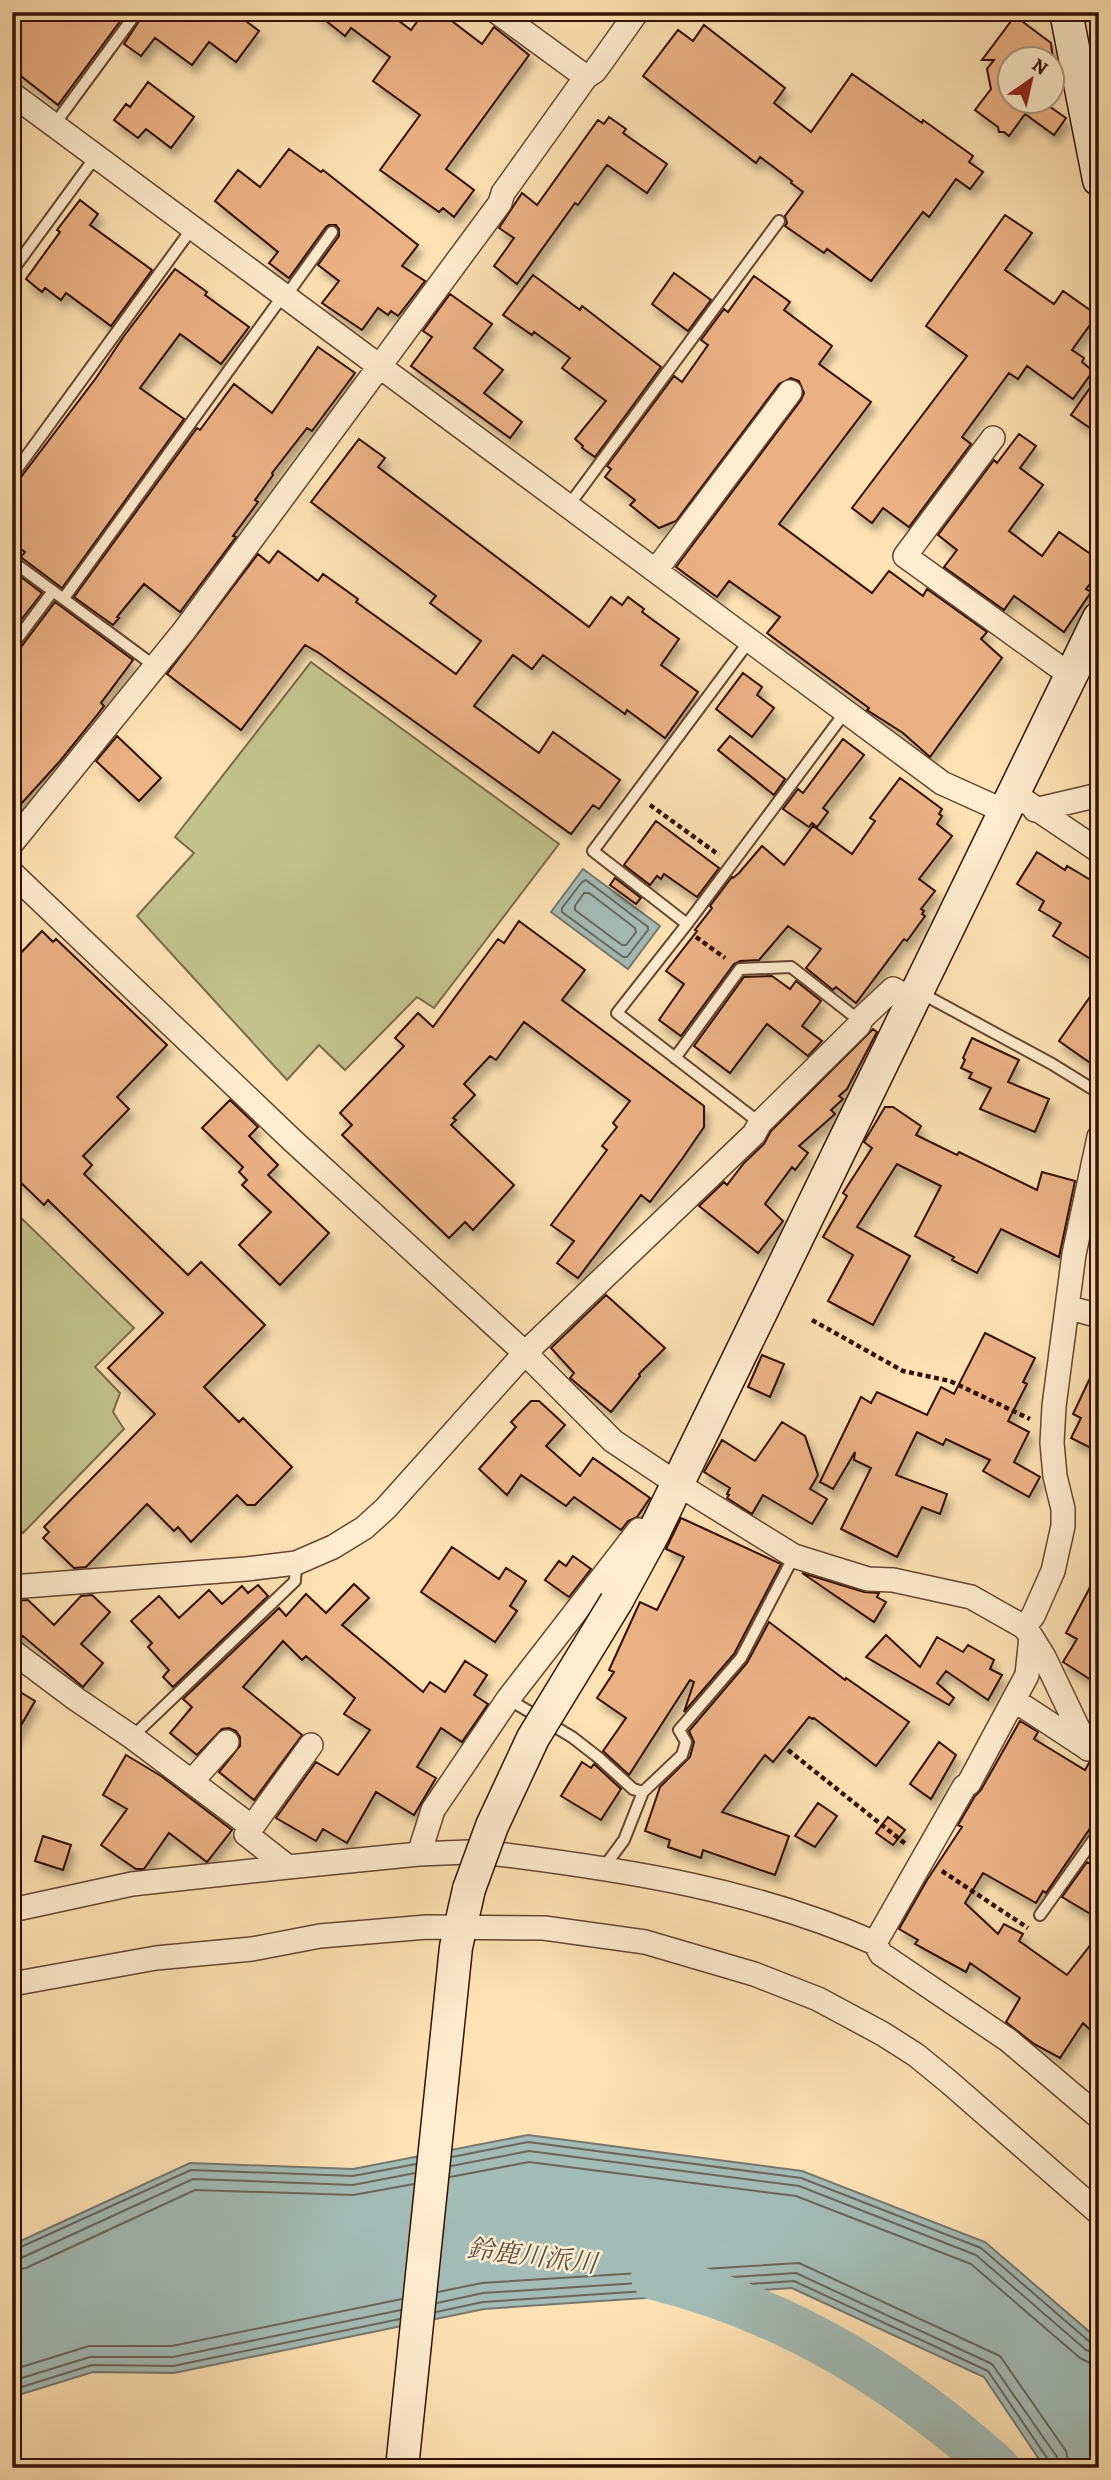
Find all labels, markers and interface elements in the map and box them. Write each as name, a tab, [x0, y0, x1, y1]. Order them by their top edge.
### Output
north arrow	[996, 46, 1066, 116]
text: N	[1027, 52, 1053, 81]
water label: 鈴鹿川派川	[465, 2231, 602, 2282]

